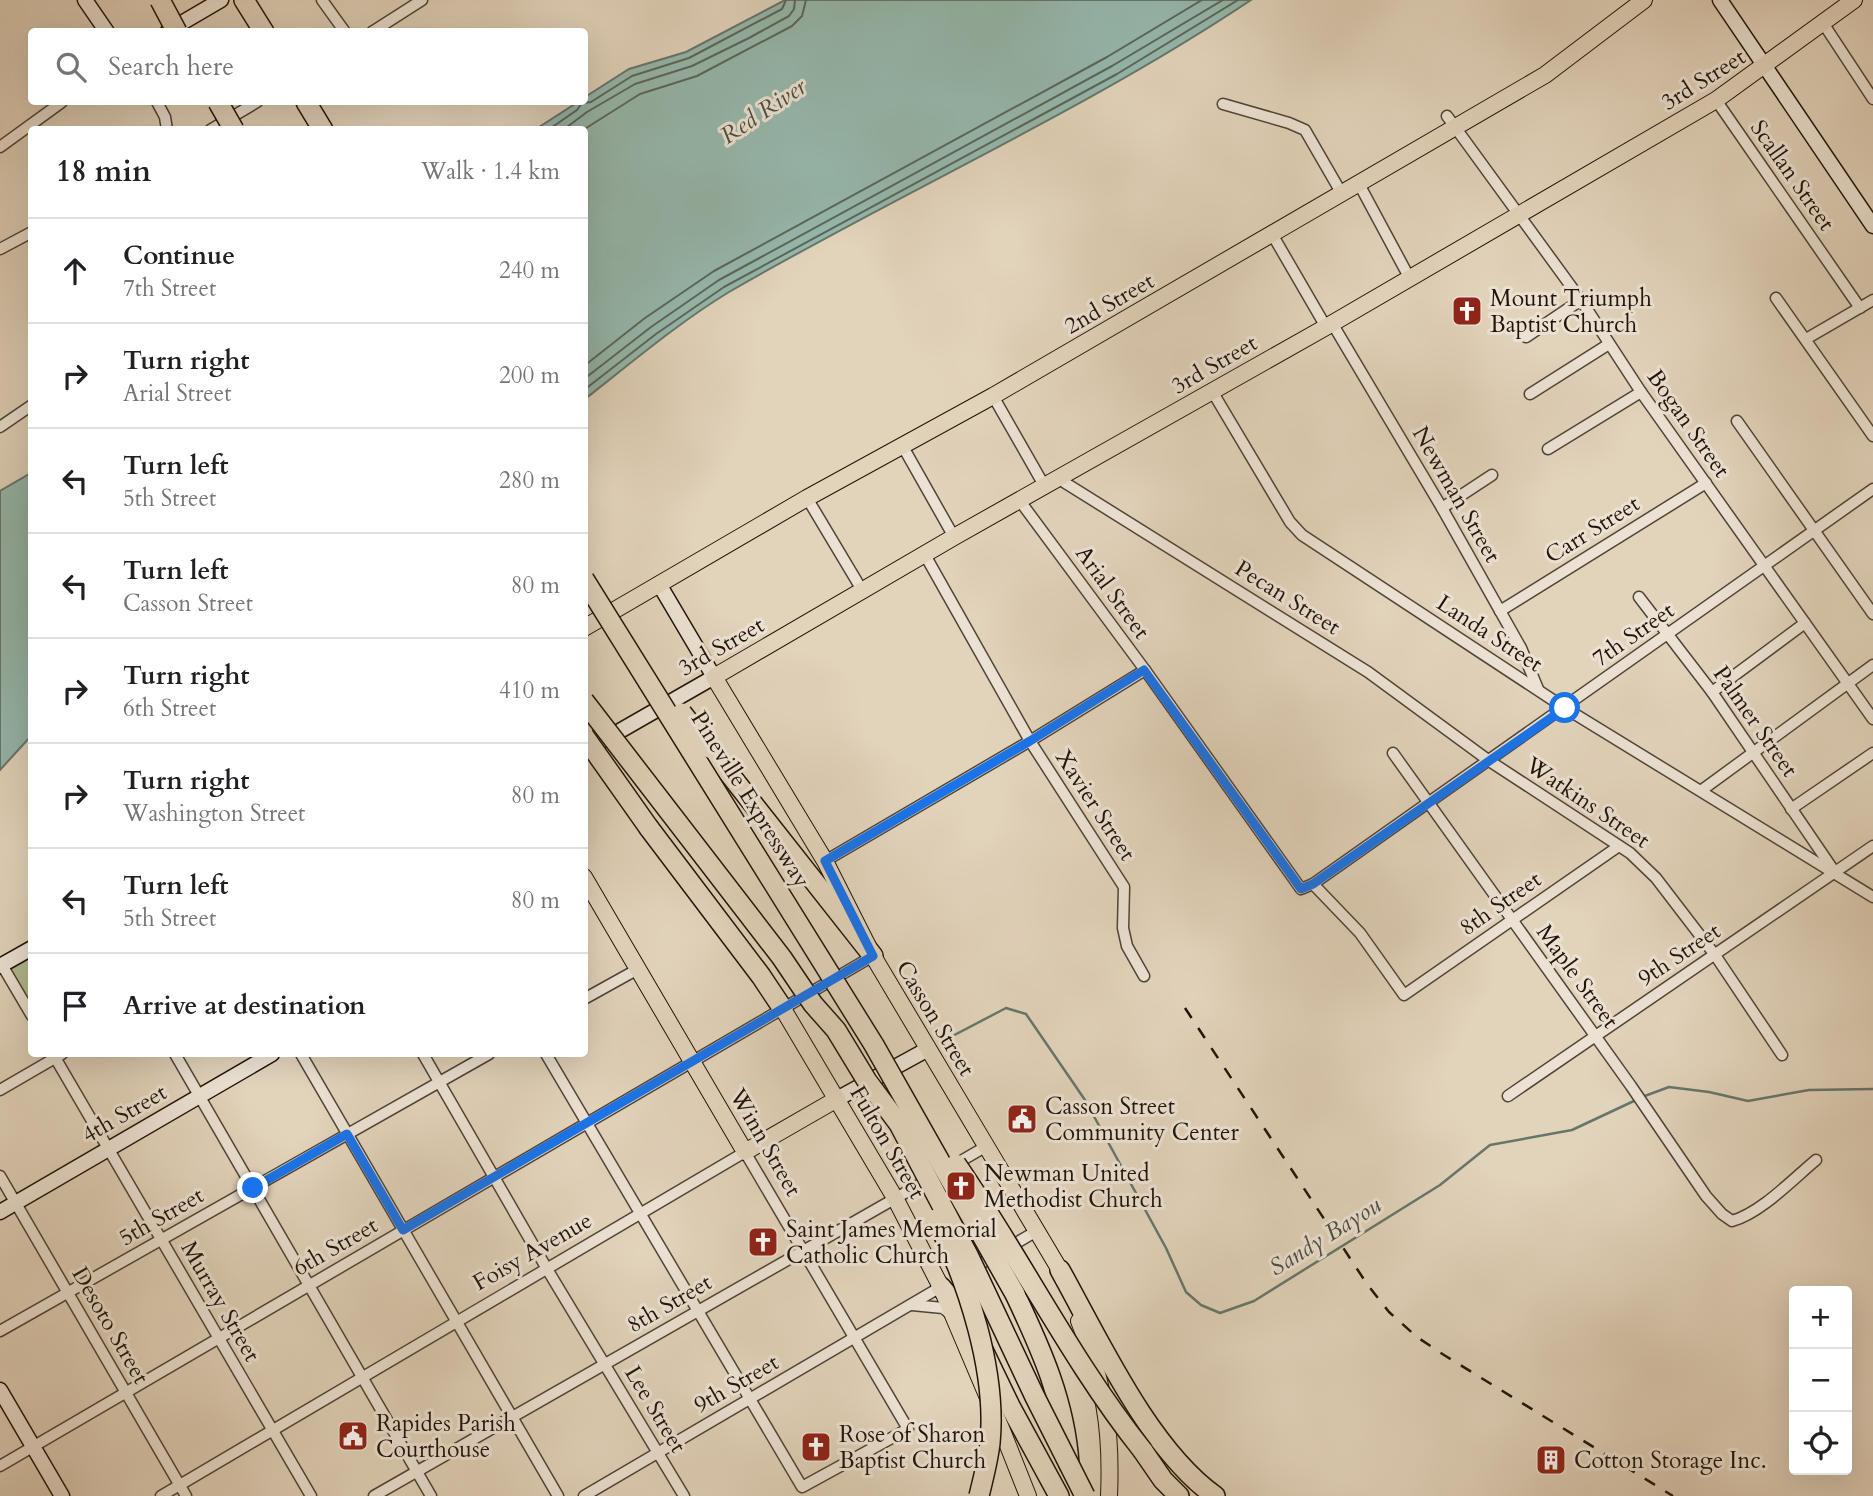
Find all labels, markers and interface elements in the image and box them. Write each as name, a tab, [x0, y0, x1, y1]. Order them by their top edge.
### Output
search box	[28, 28, 588, 105]
street label: 3rd Street	[1655, 41, 1751, 117]
icon: search	[52, 48, 90, 86]
text: Search here	[108, 49, 234, 84]
water label: Red River	[714, 70, 814, 152]
street label: Scallan Street	[1743, 114, 1842, 237]
text: 18 min	[56, 151, 151, 192]
text: Walk · 1.4 km	[421, 156, 560, 187]
text: Continue	[123, 238, 235, 273]
icon: ahead	[56, 252, 94, 290]
text: 240 m	[499, 255, 560, 286]
street label: 2nd Street	[1059, 265, 1160, 342]
text: 7th Street	[123, 273, 216, 304]
place label: Mount Triumph Baptist Church	[1490, 283, 1652, 340]
church icon: Mount Triumph Baptist Church	[1450, 294, 1484, 328]
street label: 3rd Street	[1166, 328, 1263, 401]
text: Turn right	[123, 343, 250, 378]
icon: right	[56, 357, 94, 395]
text: 200 m	[499, 360, 560, 391]
street label: Bogan Street	[1640, 363, 1737, 484]
text: Arial Street	[123, 378, 232, 409]
street label: Newman Street	[1405, 420, 1508, 568]
text: Turn left	[123, 448, 228, 483]
icon: left	[56, 462, 94, 500]
text: 280 m	[499, 465, 560, 496]
text: 5th Street	[123, 483, 216, 514]
street label: Carr Street	[1539, 488, 1645, 571]
street label: Arial Street	[1068, 539, 1157, 645]
text: Turn left	[123, 553, 228, 588]
street label: Pecan Street	[1229, 553, 1346, 642]
icon: left	[56, 567, 94, 605]
text: 80 m	[511, 570, 560, 601]
text: Casson Street	[123, 588, 253, 619]
street label: Landa Street	[1431, 588, 1549, 679]
street label: 7th Street	[1586, 595, 1680, 674]
street label: 3rd Street	[673, 610, 770, 683]
text: Turn right	[123, 658, 250, 693]
street label: Palmer Street	[1706, 659, 1805, 783]
icon: right	[56, 672, 94, 710]
text: 410 m	[499, 675, 560, 706]
route start	[1549, 692, 1580, 723]
text: 6th Street	[123, 693, 216, 724]
street label: Pineville Expressway	[684, 705, 817, 893]
street label: Xavier Street	[1048, 744, 1143, 867]
street label: Watkins Street	[1519, 749, 1656, 855]
text: Turn right	[123, 763, 250, 798]
icon: right	[56, 777, 94, 815]
text: 80 m	[511, 780, 560, 811]
text: Washington Street	[123, 798, 305, 829]
street label: 8th Street	[1453, 864, 1547, 943]
text: Turn left	[123, 868, 228, 903]
icon: left	[56, 882, 94, 920]
text: 80 m	[511, 885, 560, 916]
text: 5th Street	[123, 903, 216, 934]
street label: 9th Street	[1632, 916, 1727, 993]
street label: Maple Street	[1529, 918, 1626, 1035]
street label: Casson Street	[889, 955, 982, 1082]
icon: arrive	[56, 987, 94, 1025]
text: Arrive at destination	[123, 988, 366, 1023]
street label: 4th Street	[76, 1077, 172, 1150]
street label: Fulton Street	[843, 1080, 932, 1205]
street label: Winn Street	[722, 1082, 809, 1202]
place label: Casson Street Community Center	[1045, 1091, 1239, 1148]
public building icon: Casson Street Community Center	[1005, 1102, 1039, 1136]
place label: Newman United Methodist Church	[984, 1158, 1163, 1215]
church icon: Newman United Methodist Church	[944, 1169, 978, 1203]
route end	[237, 1172, 268, 1203]
street label: 5th Street	[113, 1180, 209, 1253]
water label: Sandy Bayou	[1263, 1189, 1388, 1284]
street label: Foisy Avenue	[467, 1205, 597, 1298]
street label: 6th Street	[287, 1210, 383, 1283]
place label: Saint James Memorial Catholic Church	[786, 1214, 997, 1271]
church icon: Saint James Memorial Catholic Church	[746, 1225, 780, 1259]
street label: Murray Street	[173, 1235, 268, 1367]
street label: Desoto Street	[65, 1261, 157, 1389]
street label: 8th Street	[621, 1267, 717, 1340]
map controls	[1789, 1286, 1852, 1475]
button: +	[1789, 1286, 1852, 1349]
street label: 9th Street	[688, 1347, 784, 1420]
button: −	[1789, 1349, 1852, 1412]
street label: Lee Street	[617, 1360, 694, 1459]
place label: Rapides Parish Courthouse	[376, 1408, 516, 1465]
button: locate	[1789, 1412, 1852, 1475]
public building icon: Rapides Parish Courthouse	[336, 1419, 370, 1453]
place label: Rose of Sharon Baptist Church	[839, 1419, 986, 1476]
church icon: Rose of Sharon Baptist Church	[799, 1430, 833, 1464]
building icon: Cotton Storage Inc.	[1534, 1443, 1568, 1477]
place label: Cotton Storage Inc.	[1574, 1445, 1767, 1476]

